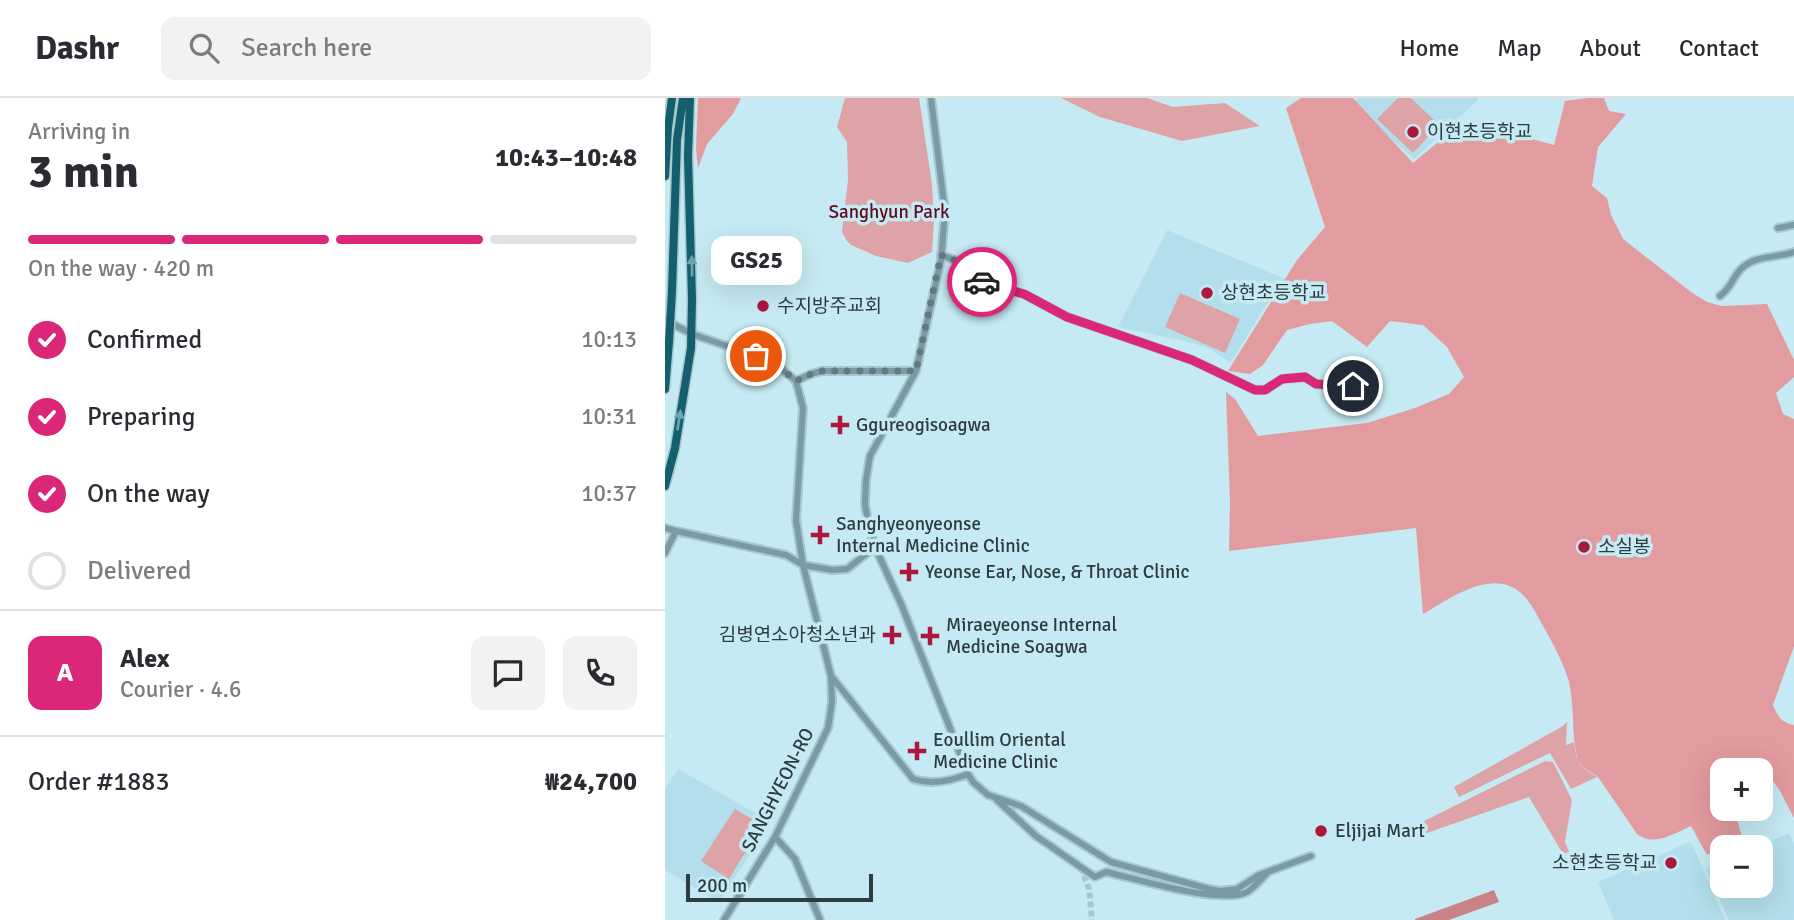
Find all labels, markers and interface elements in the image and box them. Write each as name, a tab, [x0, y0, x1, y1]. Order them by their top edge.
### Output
search box	[161, 17, 651, 80]
text: Dashr	[35, 28, 119, 69]
icon: search	[185, 29, 223, 67]
text: Search here	[241, 32, 372, 64]
text: Home	[1399, 33, 1459, 63]
text: Map	[1497, 33, 1542, 63]
text: About	[1580, 33, 1641, 63]
text: Contact	[1679, 33, 1759, 63]
text: Arriving in	[28, 117, 130, 146]
place label: 이현초등학교	[1427, 120, 1532, 144]
marker: 이현초등학교	[1405, 124, 1421, 140]
text: 10:43–10:48	[495, 142, 637, 174]
text: 3 min	[28, 144, 139, 200]
park label: Sanghyun Park	[829, 200, 950, 224]
callout: GS25	[711, 237, 801, 286]
text: GS25	[730, 246, 783, 275]
courier	[947, 247, 1017, 317]
text: On the way · 420 m	[28, 254, 214, 283]
one-way arrow	[686, 254, 697, 276]
icon: car	[963, 263, 1001, 301]
place label: 상현초등학교	[1221, 281, 1326, 305]
marker: 상현초등학교	[1199, 285, 1215, 301]
place label: 수지방주교회	[777, 294, 882, 318]
marker: 수지방주교회	[755, 298, 771, 314]
icon: check	[28, 321, 66, 359]
text: Confirmed	[87, 324, 202, 356]
text: 10:13	[581, 325, 637, 354]
pin	[726, 326, 786, 386]
icon: bag	[737, 337, 775, 375]
pin	[1323, 356, 1383, 416]
icon: home	[1334, 367, 1372, 405]
icon: check	[28, 398, 66, 436]
text: Preparing	[87, 401, 195, 433]
text: 10:31	[581, 402, 637, 431]
one-way arrow	[674, 409, 685, 431]
place label: Ggureogisoagwa	[856, 413, 991, 437]
marker: Ggureogisoagwa	[830, 415, 850, 435]
icon: check	[28, 475, 66, 513]
text: On the way	[87, 478, 210, 510]
text: 10:37	[581, 479, 637, 508]
place label: Sanghyeonyeonse Internal Medicine Clinic	[836, 512, 1030, 558]
marker: Sanghyeonyeonse Internal Medicine Clinic	[810, 525, 830, 545]
place label: 소실봉	[1598, 535, 1650, 559]
marker: 소실봉	[1576, 539, 1592, 555]
text: Delivered	[87, 555, 192, 587]
place label: Yeonse Ear, Nose, & Throat Clinic	[925, 560, 1189, 584]
marker: Yeonse Ear, Nose, & Throat Clinic	[899, 562, 919, 582]
place label: Miraeyeonse Internal Medicine Soagwa	[946, 613, 1117, 659]
place label: 김병연소아청소년과	[719, 623, 876, 647]
marker: 김병연소아청소년과	[882, 625, 902, 645]
marker: Miraeyeonse Internal Medicine Soagwa	[920, 626, 940, 646]
button: chat	[471, 636, 545, 710]
button: phone	[563, 636, 637, 710]
text: Alex	[120, 643, 170, 675]
text: A	[57, 657, 73, 689]
text: Courier · 4.6	[120, 675, 241, 704]
street label: SANGHYEON-RO	[736, 724, 820, 856]
place label: Eoullim Oriental Medicine Clinic	[933, 728, 1066, 774]
marker: Eoullim Oriental Medicine Clinic	[907, 741, 927, 761]
map controls	[1710, 758, 1773, 898]
button: +	[1710, 758, 1773, 821]
text: Order #1883	[28, 766, 169, 798]
text: ₩24,700	[545, 766, 637, 798]
place label: Eljijai Mart	[1335, 819, 1425, 843]
marker: Eljijai Mart	[1313, 823, 1329, 839]
button: −	[1710, 835, 1773, 898]
place label: 소현초등학교	[1552, 851, 1657, 875]
marker: 소현초등학교	[1663, 855, 1679, 871]
scale bar	[686, 871, 873, 903]
text: 200 m	[697, 874, 747, 898]

